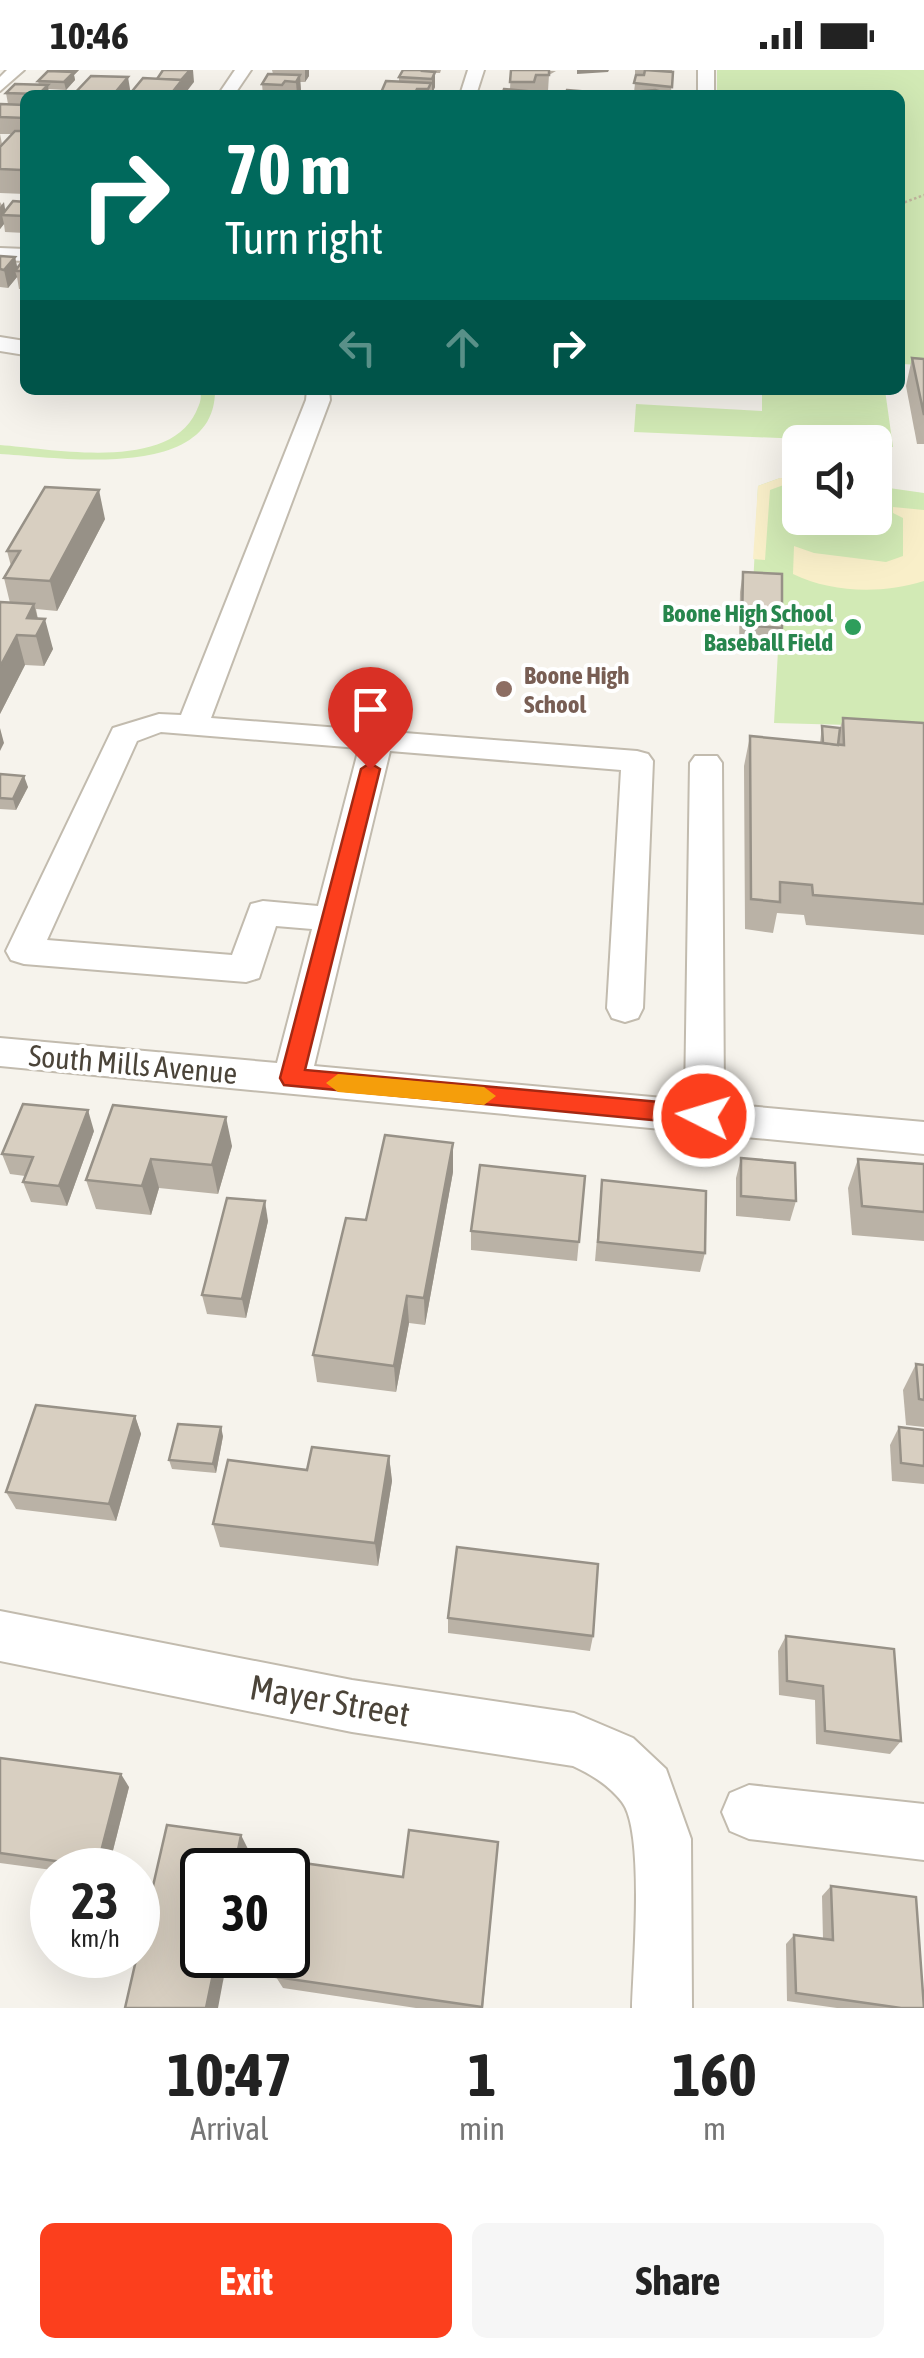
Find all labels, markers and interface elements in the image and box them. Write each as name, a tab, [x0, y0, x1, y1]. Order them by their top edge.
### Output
text: 10:46	[50, 14, 129, 57]
text: 70 m	[225, 129, 351, 209]
icon: right	[60, 130, 190, 260]
text: Turn right	[225, 212, 383, 264]
icon: left	[330, 320, 385, 375]
icon: ahead	[435, 320, 490, 375]
icon: right	[540, 320, 595, 375]
map controls	[782, 425, 892, 535]
button: sound	[782, 425, 892, 535]
place label: Boone High School Baseball Field	[662, 599, 833, 656]
marker: Boone High School Baseball Field	[842, 616, 864, 638]
place label: Boone High School	[524, 661, 629, 718]
pin	[328, 667, 413, 770]
marker: Boone High School	[493, 678, 515, 700]
icon: arrive	[343, 682, 398, 737]
street label: South Mills Avenue	[27, 1038, 239, 1090]
position arrow	[652, 1064, 756, 1168]
street label: Mayer Street	[247, 1666, 413, 1734]
speed limit sign: 30	[180, 1848, 310, 1978]
text: 23	[71, 1872, 118, 1930]
text: km/h	[70, 1924, 120, 1952]
text: 10:47	[167, 2040, 292, 2109]
text: 1	[468, 2040, 496, 2109]
text: 160	[672, 2040, 757, 2109]
text: Arrival	[190, 2110, 269, 2147]
text: min	[459, 2110, 505, 2147]
text: m	[703, 2110, 726, 2147]
button: Exit	[40, 2223, 452, 2338]
button: Share	[472, 2223, 884, 2338]

